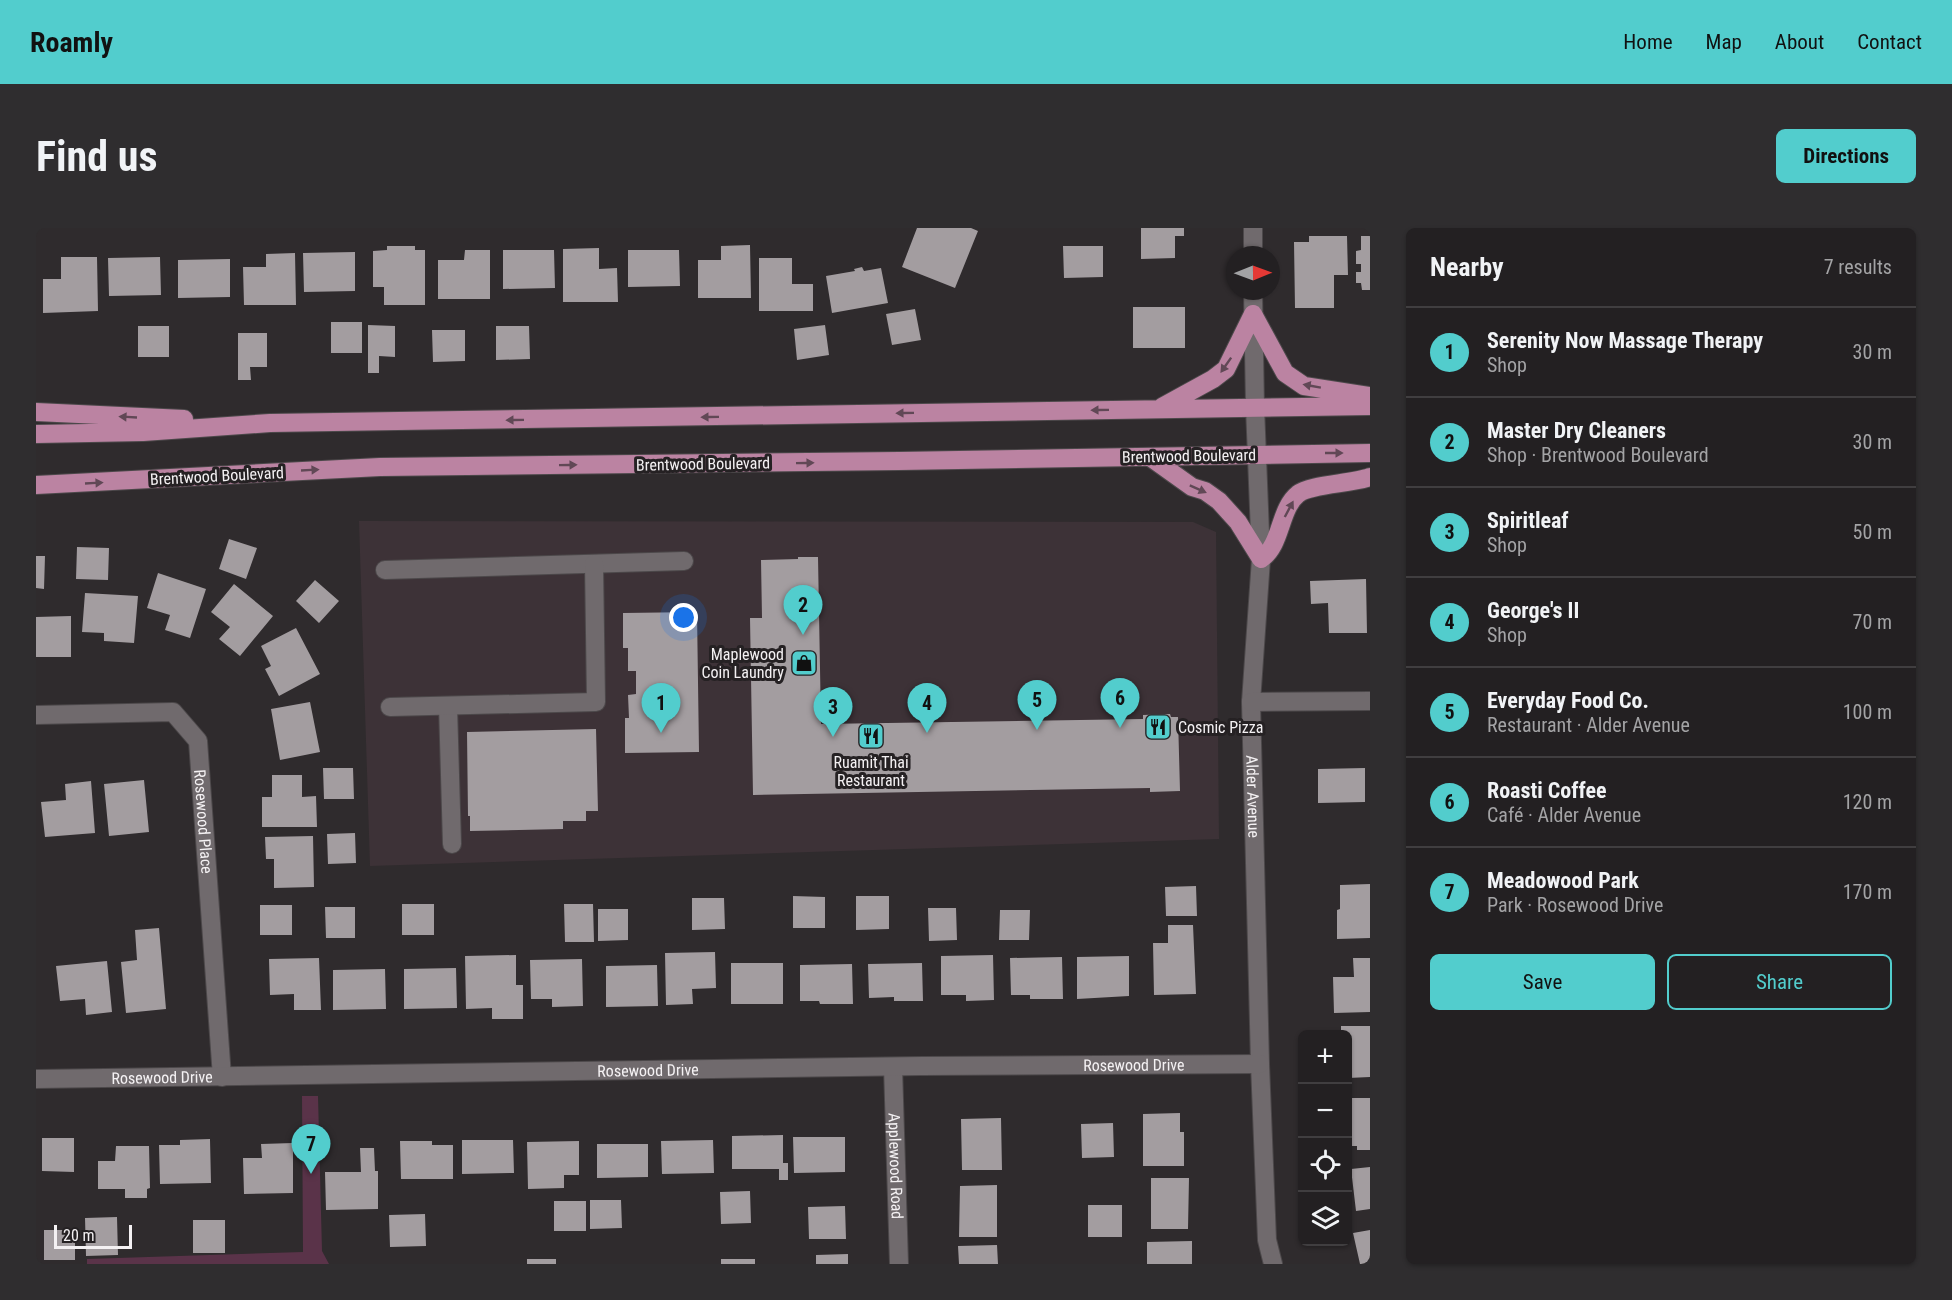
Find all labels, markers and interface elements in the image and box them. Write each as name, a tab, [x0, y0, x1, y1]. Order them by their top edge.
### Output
text: Roamly	[30, 26, 113, 59]
text: Home	[1623, 30, 1673, 54]
text: Map	[1706, 30, 1742, 54]
text: About	[1775, 30, 1824, 54]
text: Contact	[1857, 30, 1922, 54]
button: Directions	[1776, 129, 1916, 183]
text: Find us	[36, 132, 157, 181]
north arrow	[1226, 246, 1280, 300]
text: Nearby	[1430, 252, 1504, 282]
text: 7 results	[1824, 255, 1892, 279]
text: Serenity Now Massage Therapy	[1487, 328, 1763, 353]
text: 1	[1444, 340, 1455, 364]
text: 30 m	[1853, 340, 1892, 364]
text: Shop	[1487, 353, 1527, 377]
one-way arrow	[1220, 357, 1232, 373]
one-way arrow	[1303, 382, 1322, 391]
one-way arrow	[1091, 405, 1110, 415]
one-way arrow	[896, 409, 915, 418]
one-way arrow	[118, 412, 137, 421]
one-way arrow	[701, 412, 720, 421]
one-way arrow	[506, 415, 525, 425]
text: Master Dry Cleaners	[1487, 418, 1666, 443]
text: 2	[1444, 430, 1455, 454]
text: 30 m	[1853, 430, 1892, 454]
text: Shop · Brentwood Boulevard	[1487, 443, 1709, 467]
street label: Brentwood Boulevard	[1122, 445, 1256, 467]
one-way arrow	[1325, 448, 1344, 458]
street label: Brentwood Boulevard	[636, 453, 770, 475]
one-way arrow	[795, 458, 814, 467]
one-way arrow	[558, 460, 577, 470]
street label: Brentwood Boulevard	[150, 463, 284, 489]
one-way arrow	[301, 466, 320, 475]
one-way arrow	[85, 479, 104, 488]
one-way arrow	[1190, 484, 1208, 494]
one-way arrow	[1284, 500, 1294, 517]
text: Spiritleaf	[1487, 508, 1569, 533]
text: 3	[1444, 520, 1455, 544]
text: 50 m	[1853, 520, 1892, 544]
text: Shop	[1487, 533, 1527, 557]
pin: 2	[784, 586, 822, 635]
text: George's II	[1487, 598, 1579, 623]
your location	[669, 603, 698, 632]
text: 4	[1444, 610, 1455, 634]
text: 70 m	[1853, 610, 1892, 634]
text: Shop	[1487, 623, 1527, 647]
place label: Maplewood Coin Laundry	[701, 645, 784, 682]
shop icon: Maplewood Coin Laundry	[789, 648, 819, 678]
pin: 6	[1100, 678, 1140, 728]
pin: 5	[1018, 680, 1056, 730]
pin: 1	[642, 684, 680, 733]
pin: 4	[908, 684, 946, 733]
pin: 3	[814, 688, 852, 737]
text: Everyday Food Co.	[1487, 688, 1649, 713]
text: 5	[1444, 700, 1455, 724]
text: 100 m	[1843, 700, 1892, 724]
restaurant icon: Cosmic Pizza	[1143, 712, 1173, 742]
text: Restaurant · Alder Avenue	[1487, 713, 1690, 737]
place label: Cosmic Pizza	[1178, 718, 1263, 737]
restaurant icon: Ruamit Thai Restaurant	[856, 721, 886, 751]
place label: Ruamit Thai Restaurant	[833, 753, 909, 790]
street label: Alder Avenue	[1243, 755, 1264, 838]
street label: Rosewood Place	[191, 769, 217, 874]
text: Roasti Coffee	[1487, 778, 1607, 803]
text: 6	[1444, 790, 1455, 814]
text: 120 m	[1843, 790, 1892, 814]
text: Café · Alder Avenue	[1487, 803, 1641, 827]
text: Meadowood Park	[1487, 868, 1639, 893]
text: 7	[1444, 880, 1455, 904]
text: 170 m	[1843, 880, 1892, 904]
text: Park · Rosewood Drive	[1487, 893, 1663, 917]
button: Save	[1430, 954, 1655, 1010]
button: Share	[1667, 954, 1892, 1010]
map controls	[1298, 1030, 1352, 1246]
button: +	[1298, 1030, 1352, 1084]
street label: Rosewood Drive	[1083, 1055, 1185, 1075]
street label: Rosewood Drive	[597, 1060, 699, 1080]
street label: Rosewood Drive	[111, 1067, 213, 1087]
button: −	[1298, 1084, 1352, 1138]
street label: Applewood Road	[885, 1112, 907, 1219]
pin: 7	[292, 1124, 330, 1174]
button: locate	[1298, 1138, 1352, 1192]
button: layers	[1298, 1192, 1352, 1246]
scale bar	[54, 1222, 132, 1250]
text: 20 m	[63, 1226, 95, 1245]

